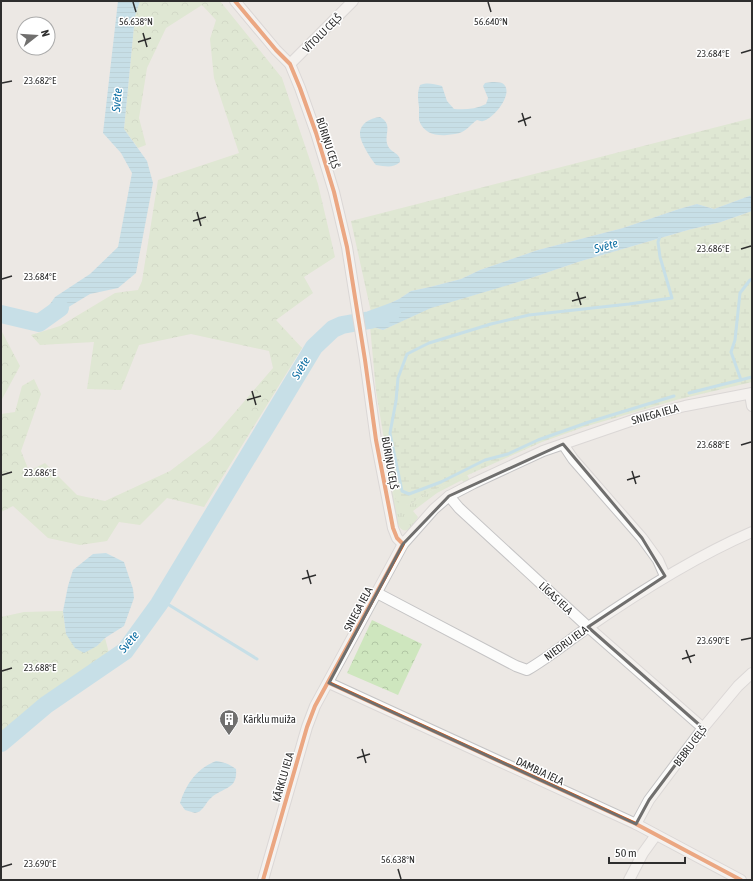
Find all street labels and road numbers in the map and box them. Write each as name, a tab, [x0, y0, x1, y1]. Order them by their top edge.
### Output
street label: VĪTOLU CEĻŠ	[300, 11, 344, 55]
street label: BŪRIŅU CEĻŠ	[314, 116, 342, 170]
street label: SNIEGA IELA	[630, 401, 681, 426]
street label: BŪRIŅU CEĻŠ	[379, 436, 401, 491]
street label: LĪGAS IELA	[537, 579, 576, 617]
street label: SNIEGA IELA	[341, 584, 375, 633]
street label: NIEDRU IELA	[542, 623, 591, 663]
street label: BEBRU CEĻŠ	[671, 723, 709, 768]
street label: KĀRKLU IELA	[270, 750, 296, 803]
street label: DAMBJA IELA	[514, 755, 567, 788]

